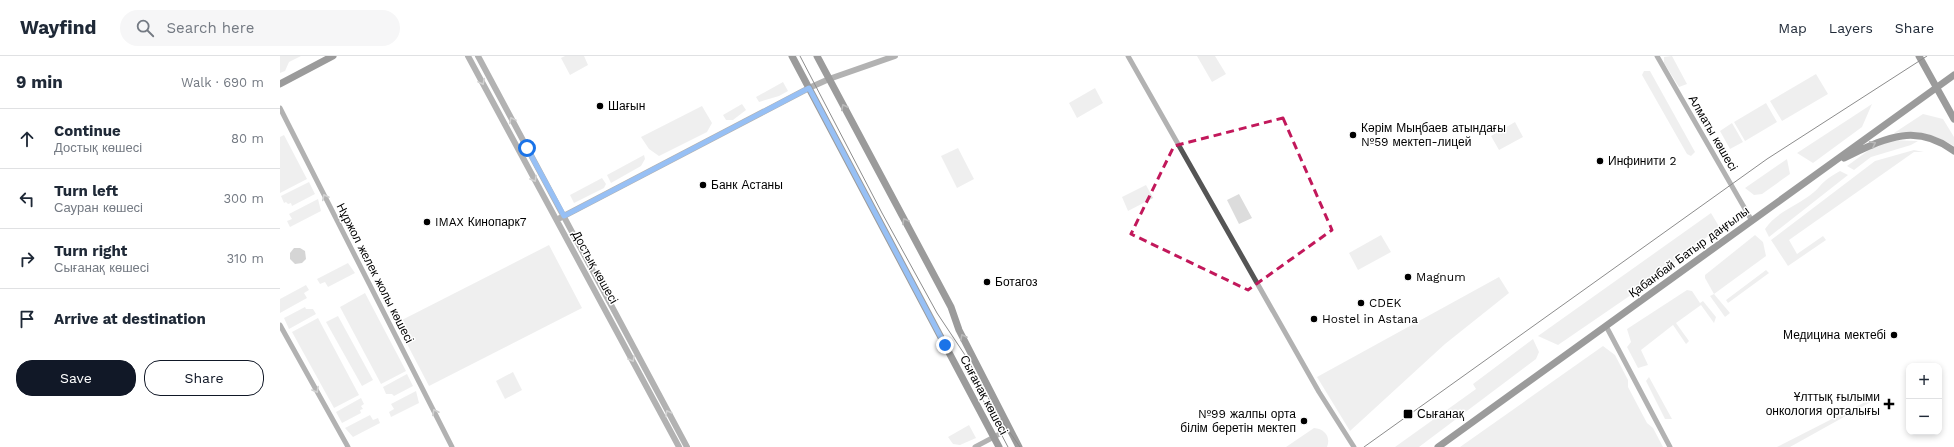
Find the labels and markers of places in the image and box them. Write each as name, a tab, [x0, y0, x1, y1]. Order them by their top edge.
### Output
place label: Шағын	[608, 99, 645, 113]
marker: Шағын	[595, 101, 605, 111]
place label: Кәрім Мыңбаев атындағы №59 мектеп-лицей	[1361, 121, 1506, 149]
marker: Кәрім Мыңбаев атындағы №59 мектеп-лицей	[1348, 130, 1358, 140]
place label: Инфинити 2	[1608, 154, 1676, 168]
marker: Инфинити 2	[1595, 156, 1605, 166]
place label: Банк Астаны	[711, 178, 783, 192]
marker: Банк Астаны	[698, 180, 708, 190]
place label: IMAX Кинопарк7	[435, 215, 527, 229]
marker: IMAX Кинопарк7	[422, 217, 432, 227]
place label: Magnum	[1416, 270, 1466, 284]
marker: Magnum	[1403, 272, 1413, 282]
place label: Ботагоз	[995, 275, 1038, 289]
marker: Ботагоз	[982, 277, 992, 287]
place label: CDEK	[1369, 296, 1402, 310]
marker: CDEK	[1356, 298, 1366, 308]
place label: Hostel in Astana	[1322, 312, 1418, 326]
marker: Hostel in Astana	[1309, 314, 1319, 324]
place label: Медицина мектебі	[1783, 328, 1886, 342]
marker: Медицина мектебі	[1889, 330, 1899, 340]
place label: Ұлттық ғылыми онкология орталығы	[1766, 390, 1880, 418]
marker: Ұлттық ғылыми онкология орталығы	[1883, 398, 1895, 410]
place label: №99 жалпы орта білім беретін мектеп	[1180, 407, 1296, 435]
place label: Сығанақ	[1417, 407, 1465, 421]
marker: Сығанақ	[1402, 408, 1414, 420]
marker: №99 жалпы орта білім беретін мектеп	[1299, 416, 1309, 426]

